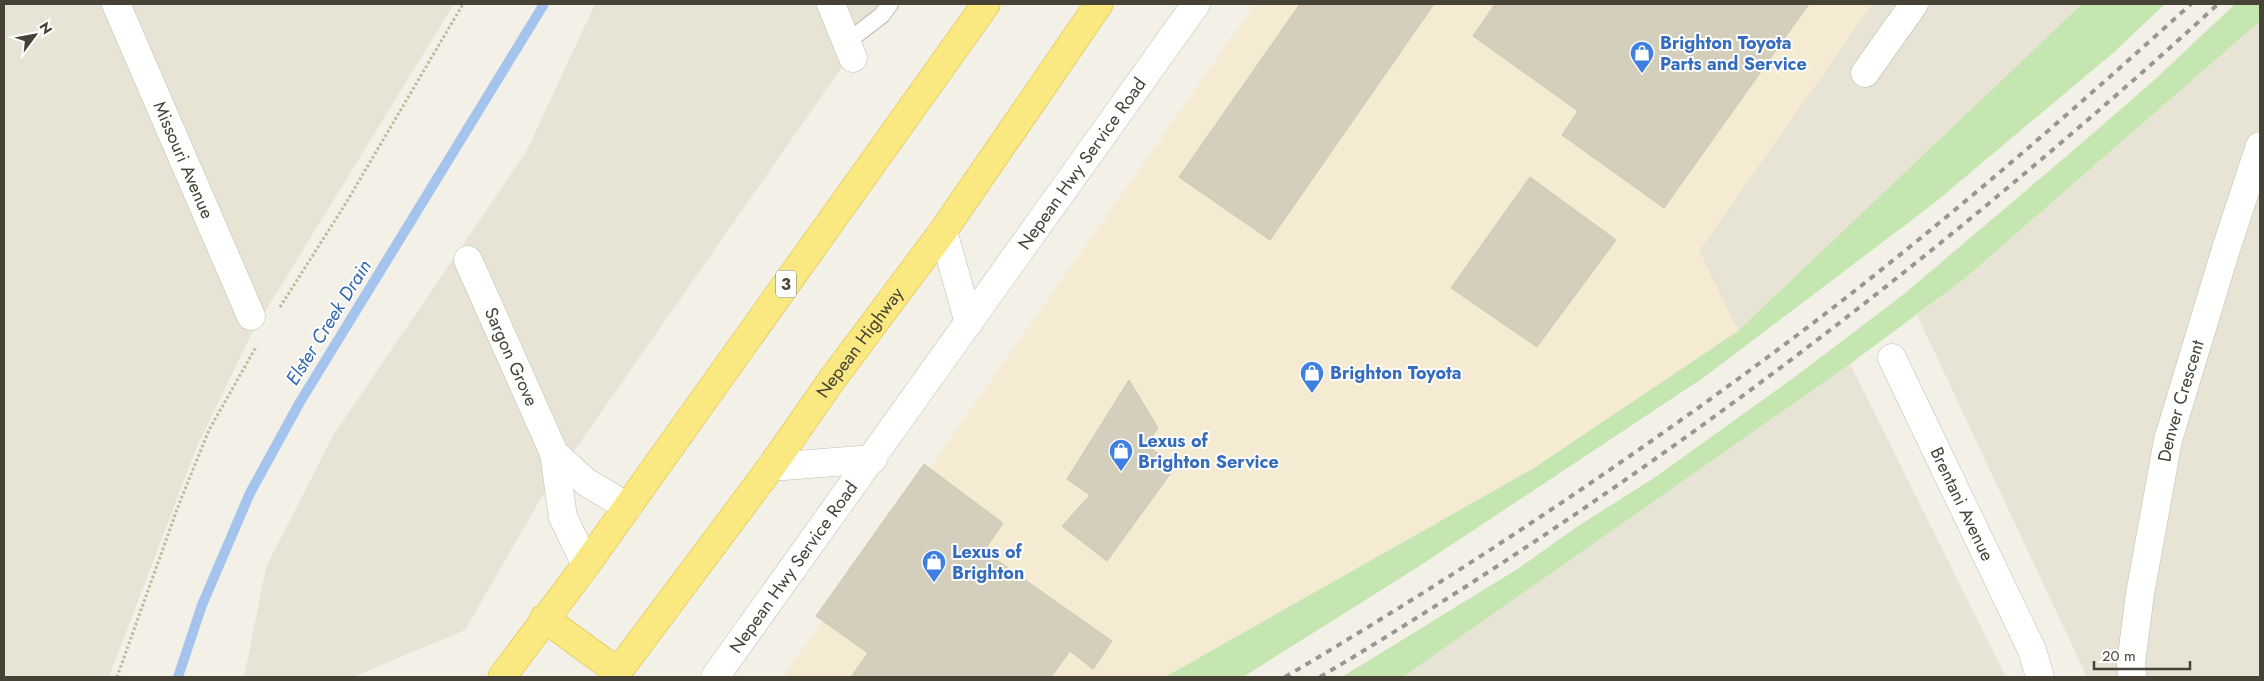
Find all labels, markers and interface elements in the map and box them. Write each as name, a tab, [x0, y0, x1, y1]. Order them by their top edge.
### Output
north arrow	[10, 10, 60, 60]
text: N	[35, 18, 57, 38]
place label: Brighton Toyota Parts and Service	[1660, 30, 1807, 77]
shop icon: Brighton Toyota Parts and Service	[1629, 40, 1655, 74]
street label: Nepean Hwy Service Road	[1011, 72, 1152, 255]
street label: Missouri Avenue	[147, 97, 220, 223]
water label: Elster Creek Drain	[279, 254, 378, 390]
road number: 3	[776, 270, 796, 298]
street label: Nepean Highway	[810, 282, 910, 403]
street label: Sargon Grove	[478, 303, 545, 410]
street label: Denver Crescent	[2151, 336, 2211, 464]
shop icon: Brighton Toyota	[1299, 360, 1325, 394]
place label: Brighton Toyota	[1330, 360, 1461, 386]
place label: Lexus of Brighton Service	[1138, 428, 1279, 475]
shop icon: Lexus of Brighton Service	[1108, 438, 1134, 472]
street label: Brentani Avenue	[1924, 443, 2000, 565]
street label: Nepean Hwy Service Road	[723, 476, 864, 658]
place label: Lexus of Brighton	[952, 539, 1024, 586]
shop icon: Lexus of Brighton	[921, 549, 947, 583]
scale bar	[2094, 638, 2190, 670]
text: 20 m	[2102, 645, 2136, 667]

